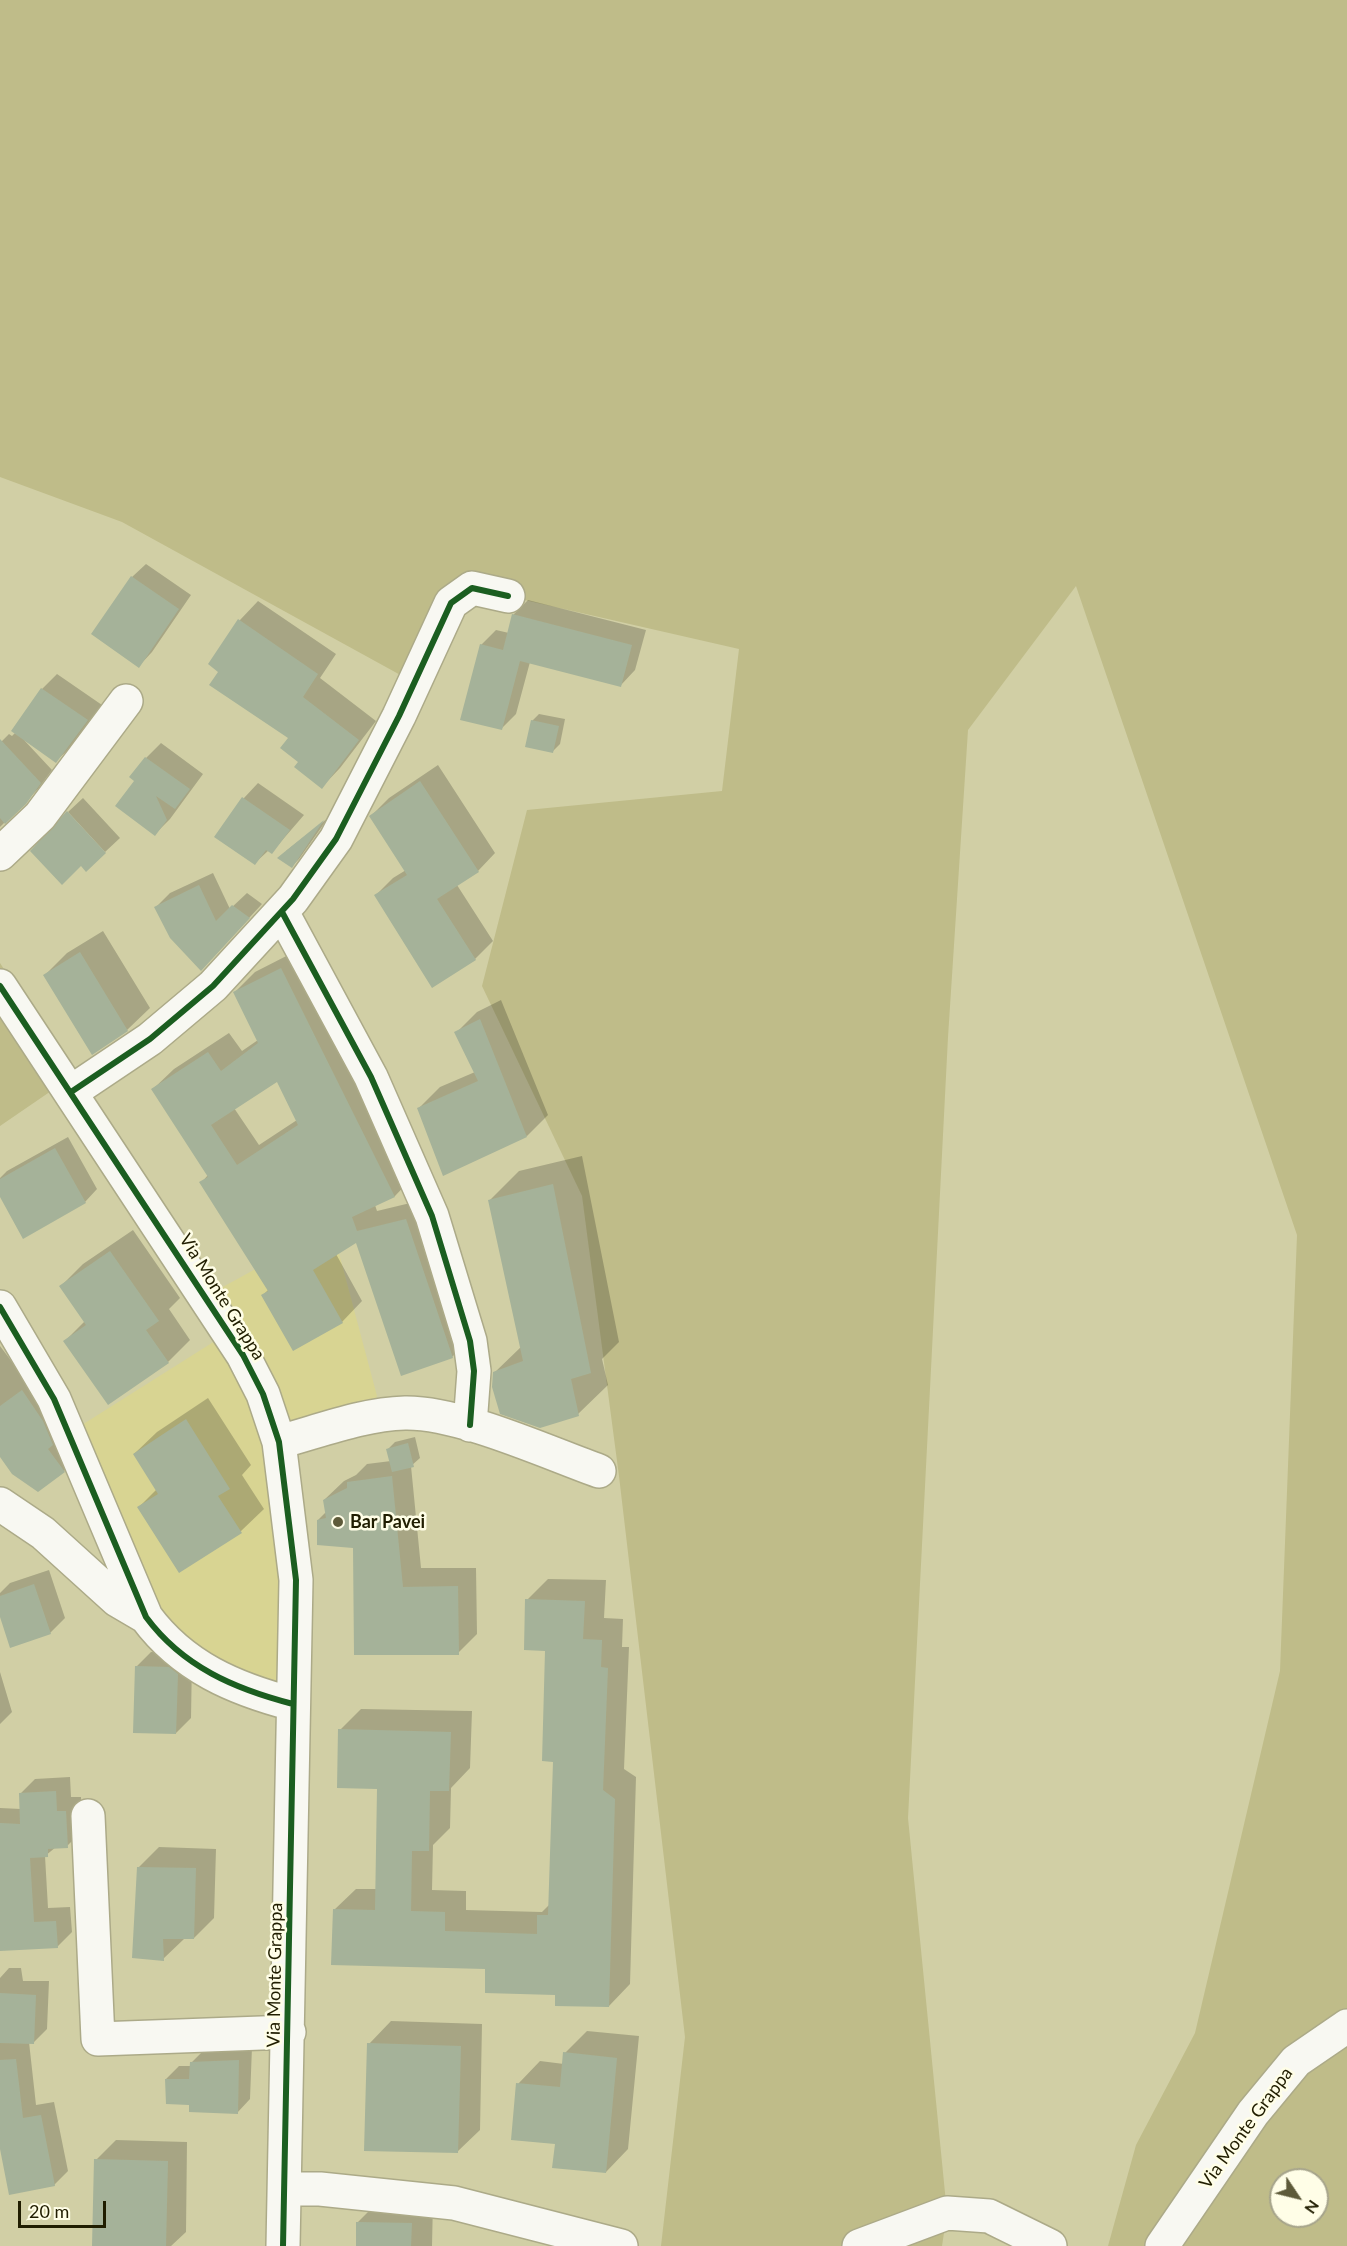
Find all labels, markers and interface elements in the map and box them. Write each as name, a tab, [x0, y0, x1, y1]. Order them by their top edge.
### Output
street label: Via Monte Grappa	[175, 1230, 269, 1364]
place label: Bar Pavei	[350, 1511, 425, 1533]
marker: Bar Pavei	[331, 1515, 345, 1529]
street label: Via Monte Grappa	[263, 1903, 287, 2047]
street label: Via Monte Grappa	[1195, 2063, 1297, 2193]
north arrow	[1269, 2168, 1329, 2228]
scale bar	[21, 2189, 110, 2227]
text: N	[1301, 2197, 1324, 2218]
text: 20 m	[29, 2200, 69, 2222]

